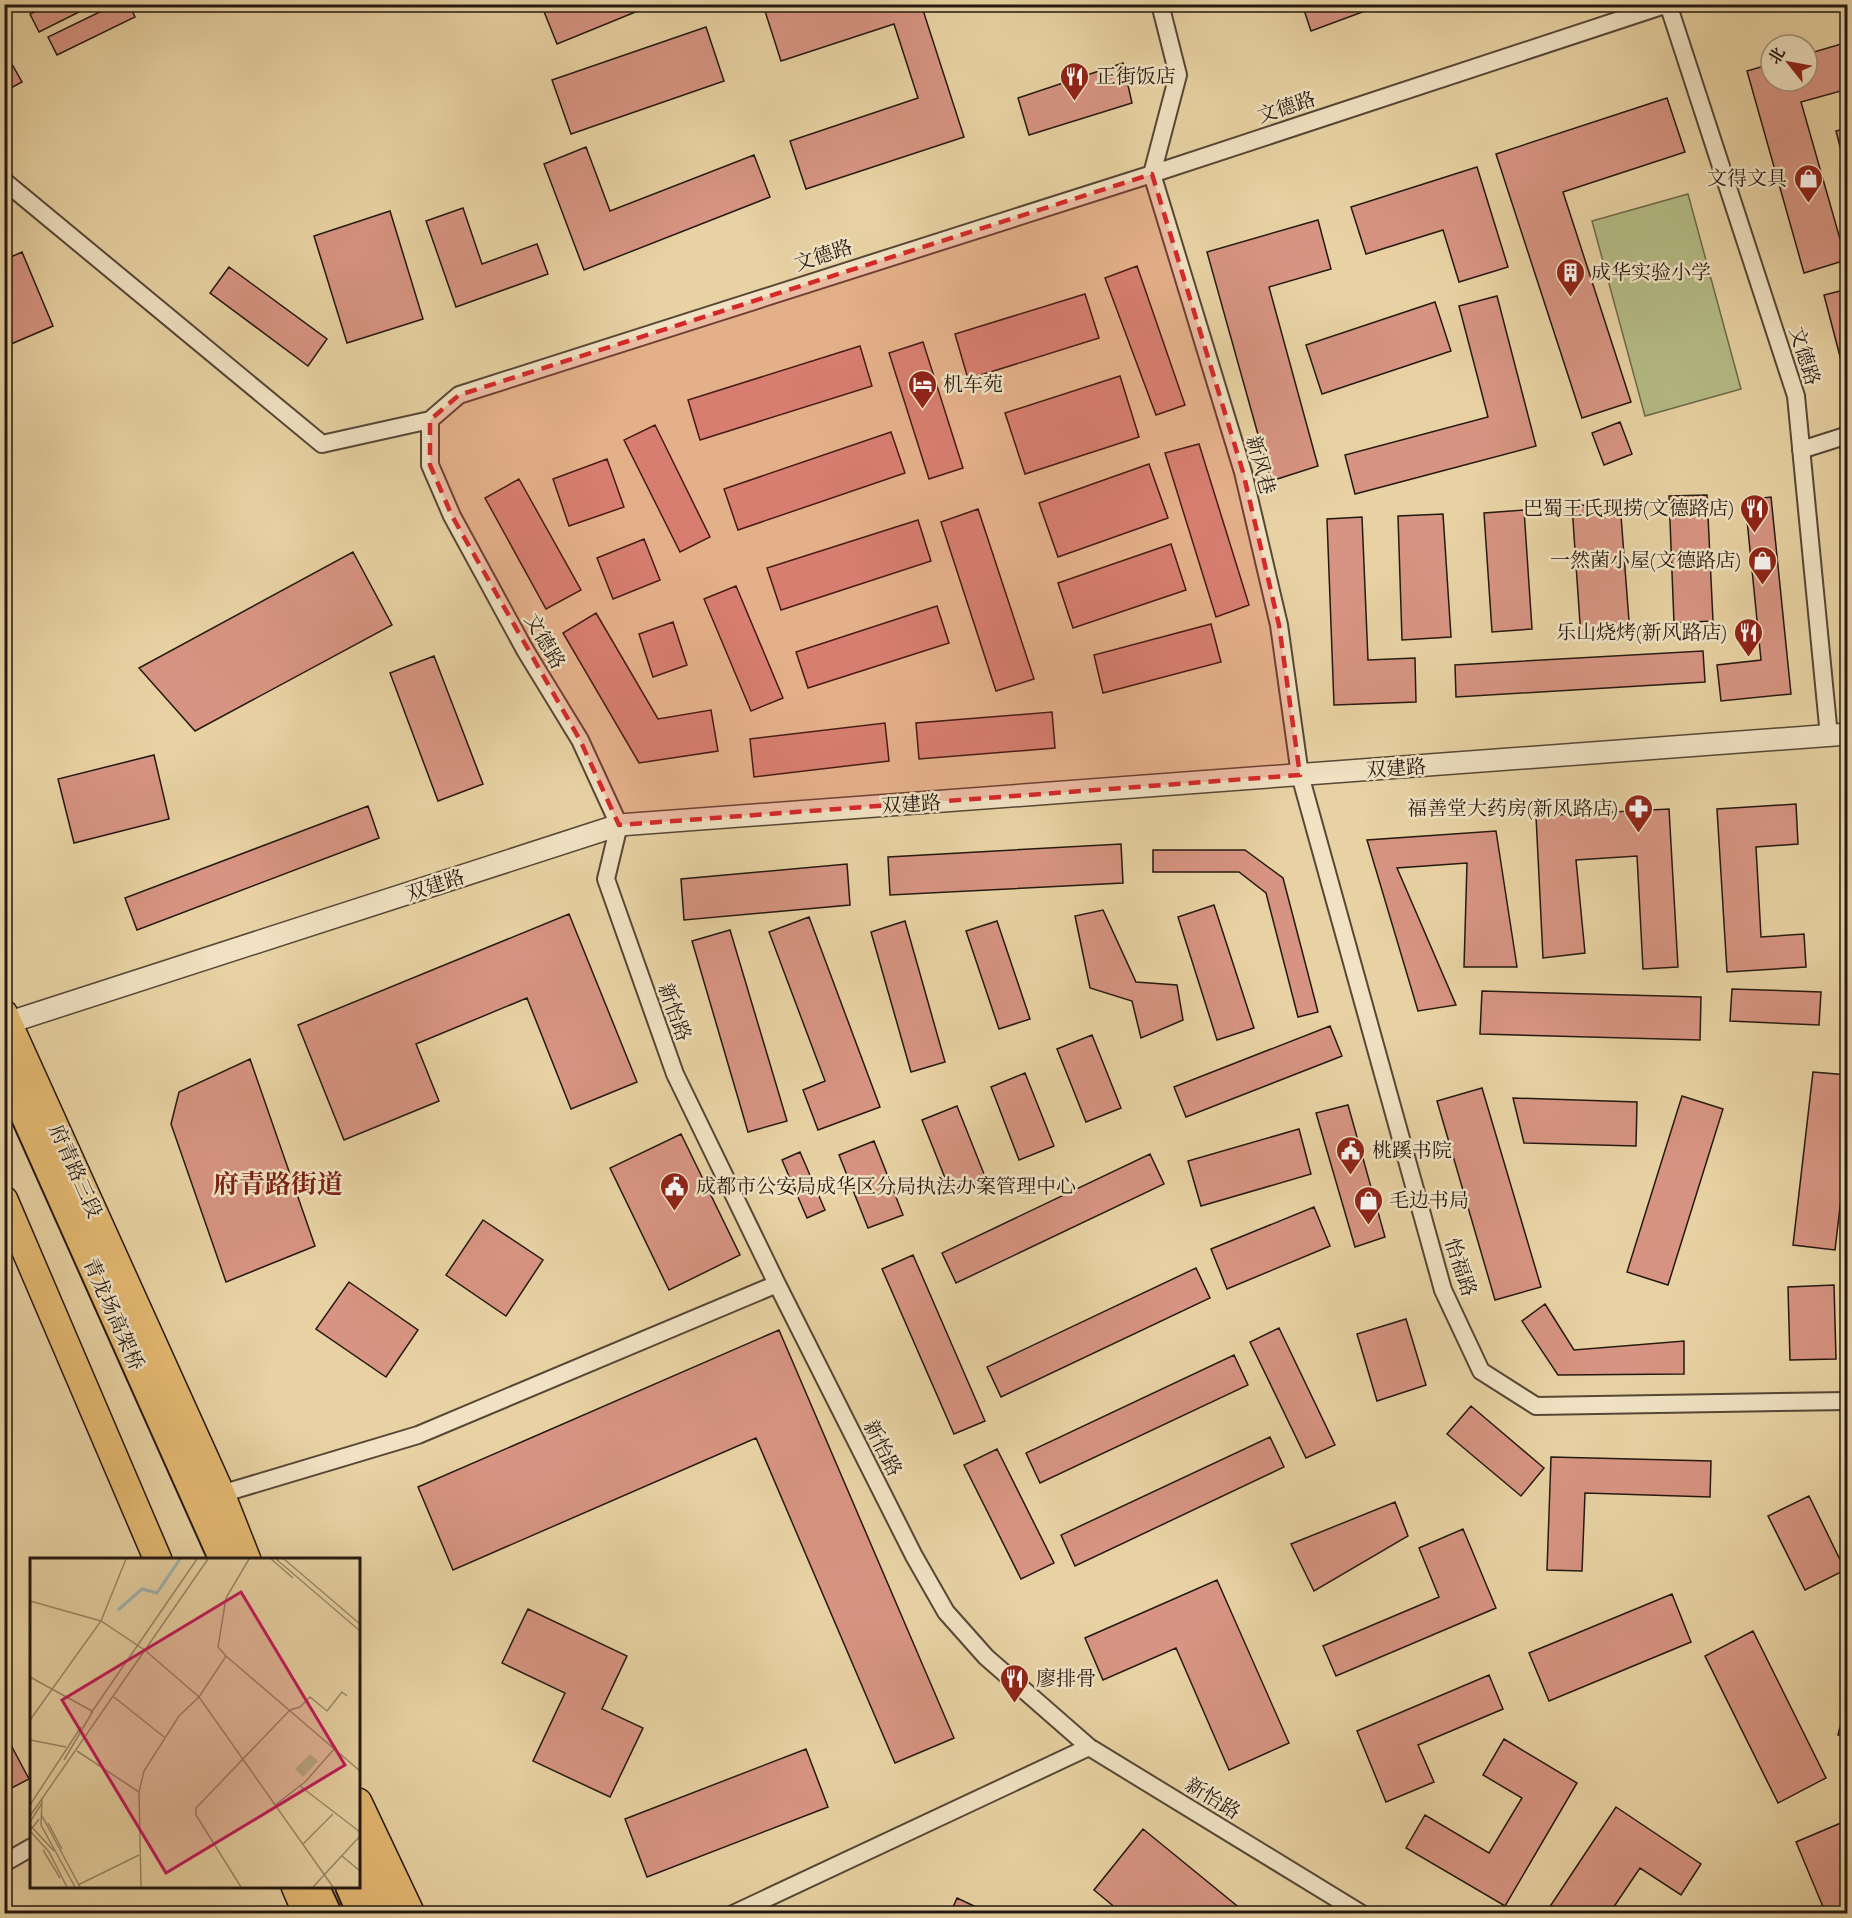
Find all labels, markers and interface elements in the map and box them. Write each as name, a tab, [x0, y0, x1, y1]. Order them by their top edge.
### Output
north arrow	[1759, 33, 1819, 93]
text: 北	[1764, 44, 1790, 68]
restaurant icon: 正街饭店	[1059, 60, 1091, 102]
place label: 正街饭店	[1096, 64, 1176, 89]
street label: 文德路	[1254, 86, 1319, 129]
shop icon: 文得文具	[1792, 162, 1824, 204]
place label: 文得文具	[1707, 166, 1787, 191]
street label: 文德路	[791, 234, 856, 277]
building icon: 成华实验小学	[1554, 256, 1586, 298]
place label: 成华实验小学	[1591, 260, 1711, 285]
street label: 文德路	[1784, 324, 1825, 388]
hotel icon: 机车苑	[906, 368, 938, 410]
place label: 机车苑	[943, 372, 1003, 397]
street label: 新风巷	[1241, 433, 1280, 497]
restaurant icon: 巴蜀王氏现捞(文德路店)	[1739, 492, 1771, 534]
place label: 巴蜀王氏现捞(文德路店)	[1523, 496, 1734, 521]
shop icon: 一然菌小屋(文德路店)	[1746, 544, 1778, 586]
place label: 一然菌小屋(文德路店)	[1550, 548, 1741, 573]
street label: 文德路	[519, 609, 570, 673]
restaurant icon: 乐山烧烤(新风路店)	[1732, 616, 1764, 658]
place label: 乐山烧烤(新风路店)	[1556, 620, 1727, 645]
street label: 双建路	[1365, 754, 1427, 783]
street label: 双建路	[880, 790, 942, 819]
pharmacy icon: 福善堂大药房(新风路店)	[1623, 792, 1655, 834]
place label: 福善堂大药房(新风路店)	[1407, 796, 1618, 821]
street label: 双建路	[403, 864, 468, 907]
street label: 新怡路	[653, 980, 697, 1045]
street label: 府青路三段	[44, 1120, 107, 1222]
public building icon: 桃蹊书院	[1335, 1134, 1367, 1176]
place label: 桃蹊书院	[1372, 1138, 1452, 1163]
district label: 府青路街道	[213, 1169, 343, 1201]
public building icon: 成都市公安局成华区分局执法办案管理中心	[659, 1170, 691, 1212]
place label: 成都市公安局成华区分局执法办案管理中心	[696, 1174, 1076, 1199]
shop icon: 毛边书局	[1352, 1184, 1384, 1226]
place label: 毛边书局	[1389, 1188, 1469, 1213]
street label: 怡福路	[1439, 1235, 1482, 1300]
street label: 青龙场高架桥	[78, 1254, 149, 1374]
street label: 新怡路	[858, 1416, 907, 1481]
inset map	[30, 1558, 360, 1888]
restaurant icon: 廖排骨	[999, 1662, 1031, 1704]
place label: 廖排骨	[1036, 1666, 1096, 1691]
street label: 新怡路	[1181, 1772, 1245, 1825]

